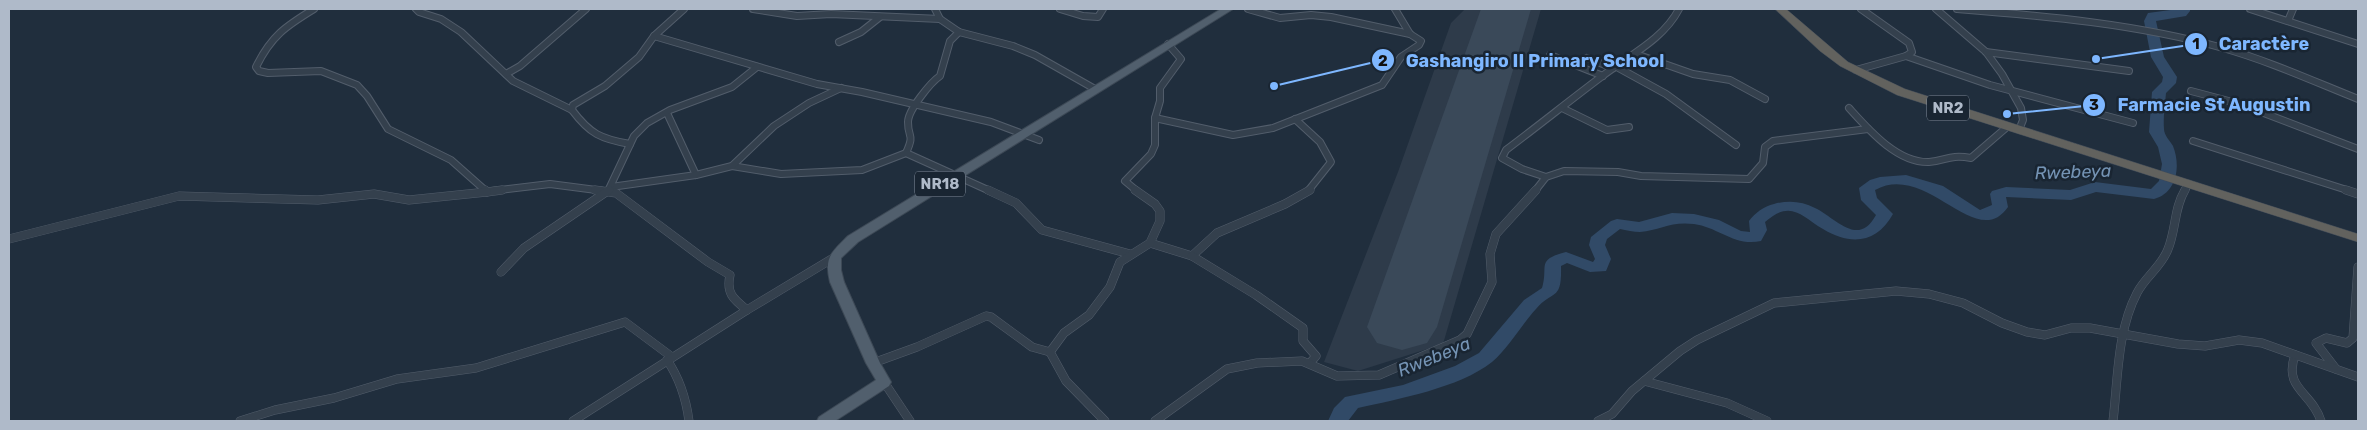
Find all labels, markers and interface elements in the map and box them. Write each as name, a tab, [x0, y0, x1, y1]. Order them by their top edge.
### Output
callout: Caractère	[2184, 27, 2319, 60]
text: Caractère	[2219, 33, 2309, 55]
text: 1	[2192, 35, 2200, 53]
callout: Gashangiro II Primary School	[1370, 44, 1675, 77]
text: Gashangiro II Primary School	[1406, 50, 1664, 72]
text: 2	[1378, 52, 1388, 70]
callout: Farmacie St Augustin	[2082, 88, 2320, 121]
text: Farmacie St Augustin	[2118, 94, 2310, 116]
road number: NR2	[1927, 96, 1969, 120]
text: 3	[2089, 96, 2099, 114]
water label: Rwebeya	[2034, 160, 2112, 184]
road number: NR18	[915, 172, 965, 196]
water label: Rwebeya	[1394, 332, 1474, 382]

